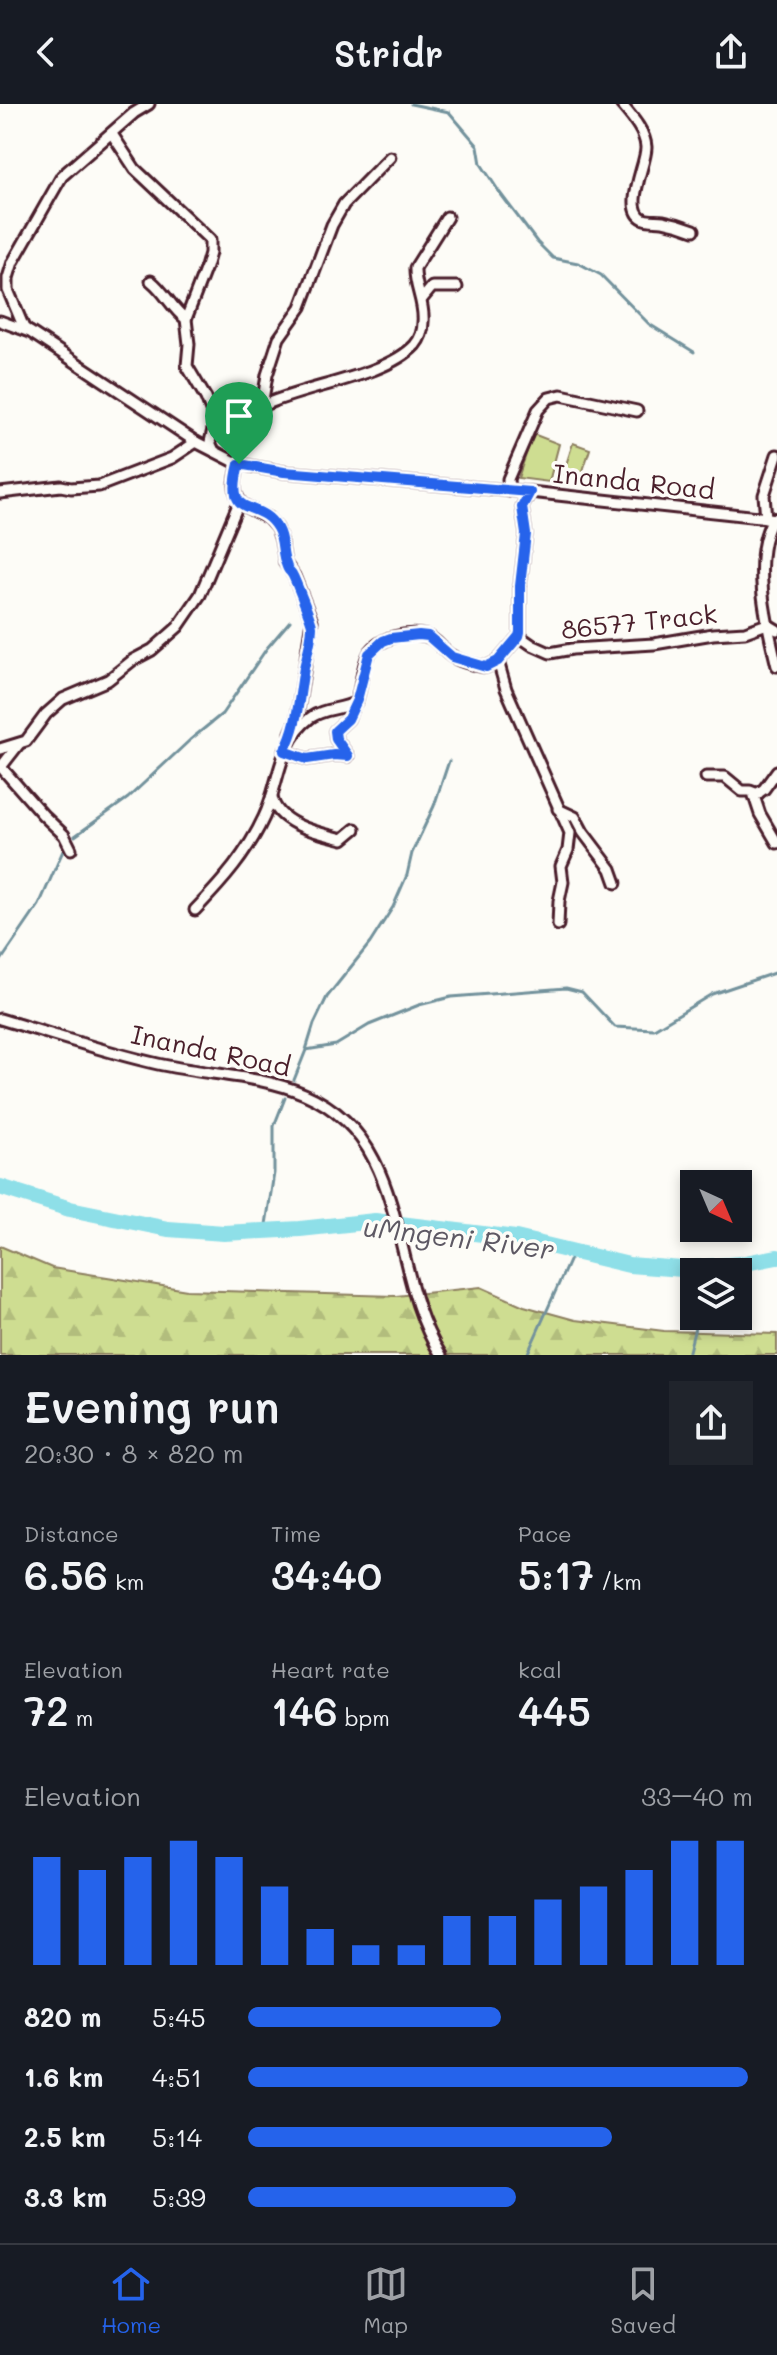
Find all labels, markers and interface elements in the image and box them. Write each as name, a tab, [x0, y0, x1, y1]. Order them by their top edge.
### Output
text: Stridr	[334, 29, 443, 76]
icon: back	[24, 30, 68, 74]
icon: share	[709, 30, 753, 74]
pin	[205, 382, 273, 464]
icon: arrive	[217, 394, 261, 438]
street label: Inanda Road	[552, 456, 716, 506]
street label: 86577 Track	[559, 596, 719, 646]
street label: Inanda Road	[128, 1017, 294, 1083]
north arrow	[680, 1170, 752, 1242]
map controls	[680, 1170, 752, 1330]
water label: uMngeni River	[361, 1207, 557, 1267]
button: layers	[680, 1258, 752, 1330]
text: Evening run	[24, 1377, 279, 1434]
button: share	[669, 1381, 753, 1465]
text: 20:30 · 8 × 820 m	[24, 1436, 244, 1470]
text: Distance	[24, 1519, 119, 1548]
text: Time	[271, 1519, 321, 1548]
text: Pace	[518, 1519, 572, 1548]
text: 6.56	[24, 1548, 108, 1600]
text: 34:40	[271, 1548, 382, 1600]
text: 5:17	[518, 1548, 594, 1600]
text: km	[108, 1567, 144, 1596]
text: /km	[594, 1567, 642, 1596]
text: Elevation	[24, 1655, 123, 1684]
text: Heart rate	[271, 1655, 390, 1684]
text: kcal	[518, 1655, 562, 1684]
text: 72	[24, 1684, 69, 1736]
text: 146	[271, 1684, 338, 1736]
text: 445	[518, 1684, 591, 1736]
text: m	[69, 1703, 93, 1732]
text: bpm	[338, 1703, 390, 1732]
text: Elevation	[24, 1779, 141, 1813]
text: 33–40 m	[641, 1779, 753, 1813]
text: 820 m	[24, 2000, 101, 2034]
text: 5:45	[152, 2000, 206, 2034]
text: 1.6 km	[24, 2060, 103, 2094]
text: 4:51	[152, 2060, 202, 2094]
text: 2.5 km	[24, 2120, 106, 2154]
text: 5:14	[152, 2120, 202, 2154]
text: 3.3 km	[24, 2180, 107, 2214]
text: 5:39	[152, 2180, 206, 2214]
tab: Home	[101, 2262, 161, 2339]
tab: Map	[363, 2262, 408, 2339]
tab: Saved	[611, 2262, 676, 2339]

